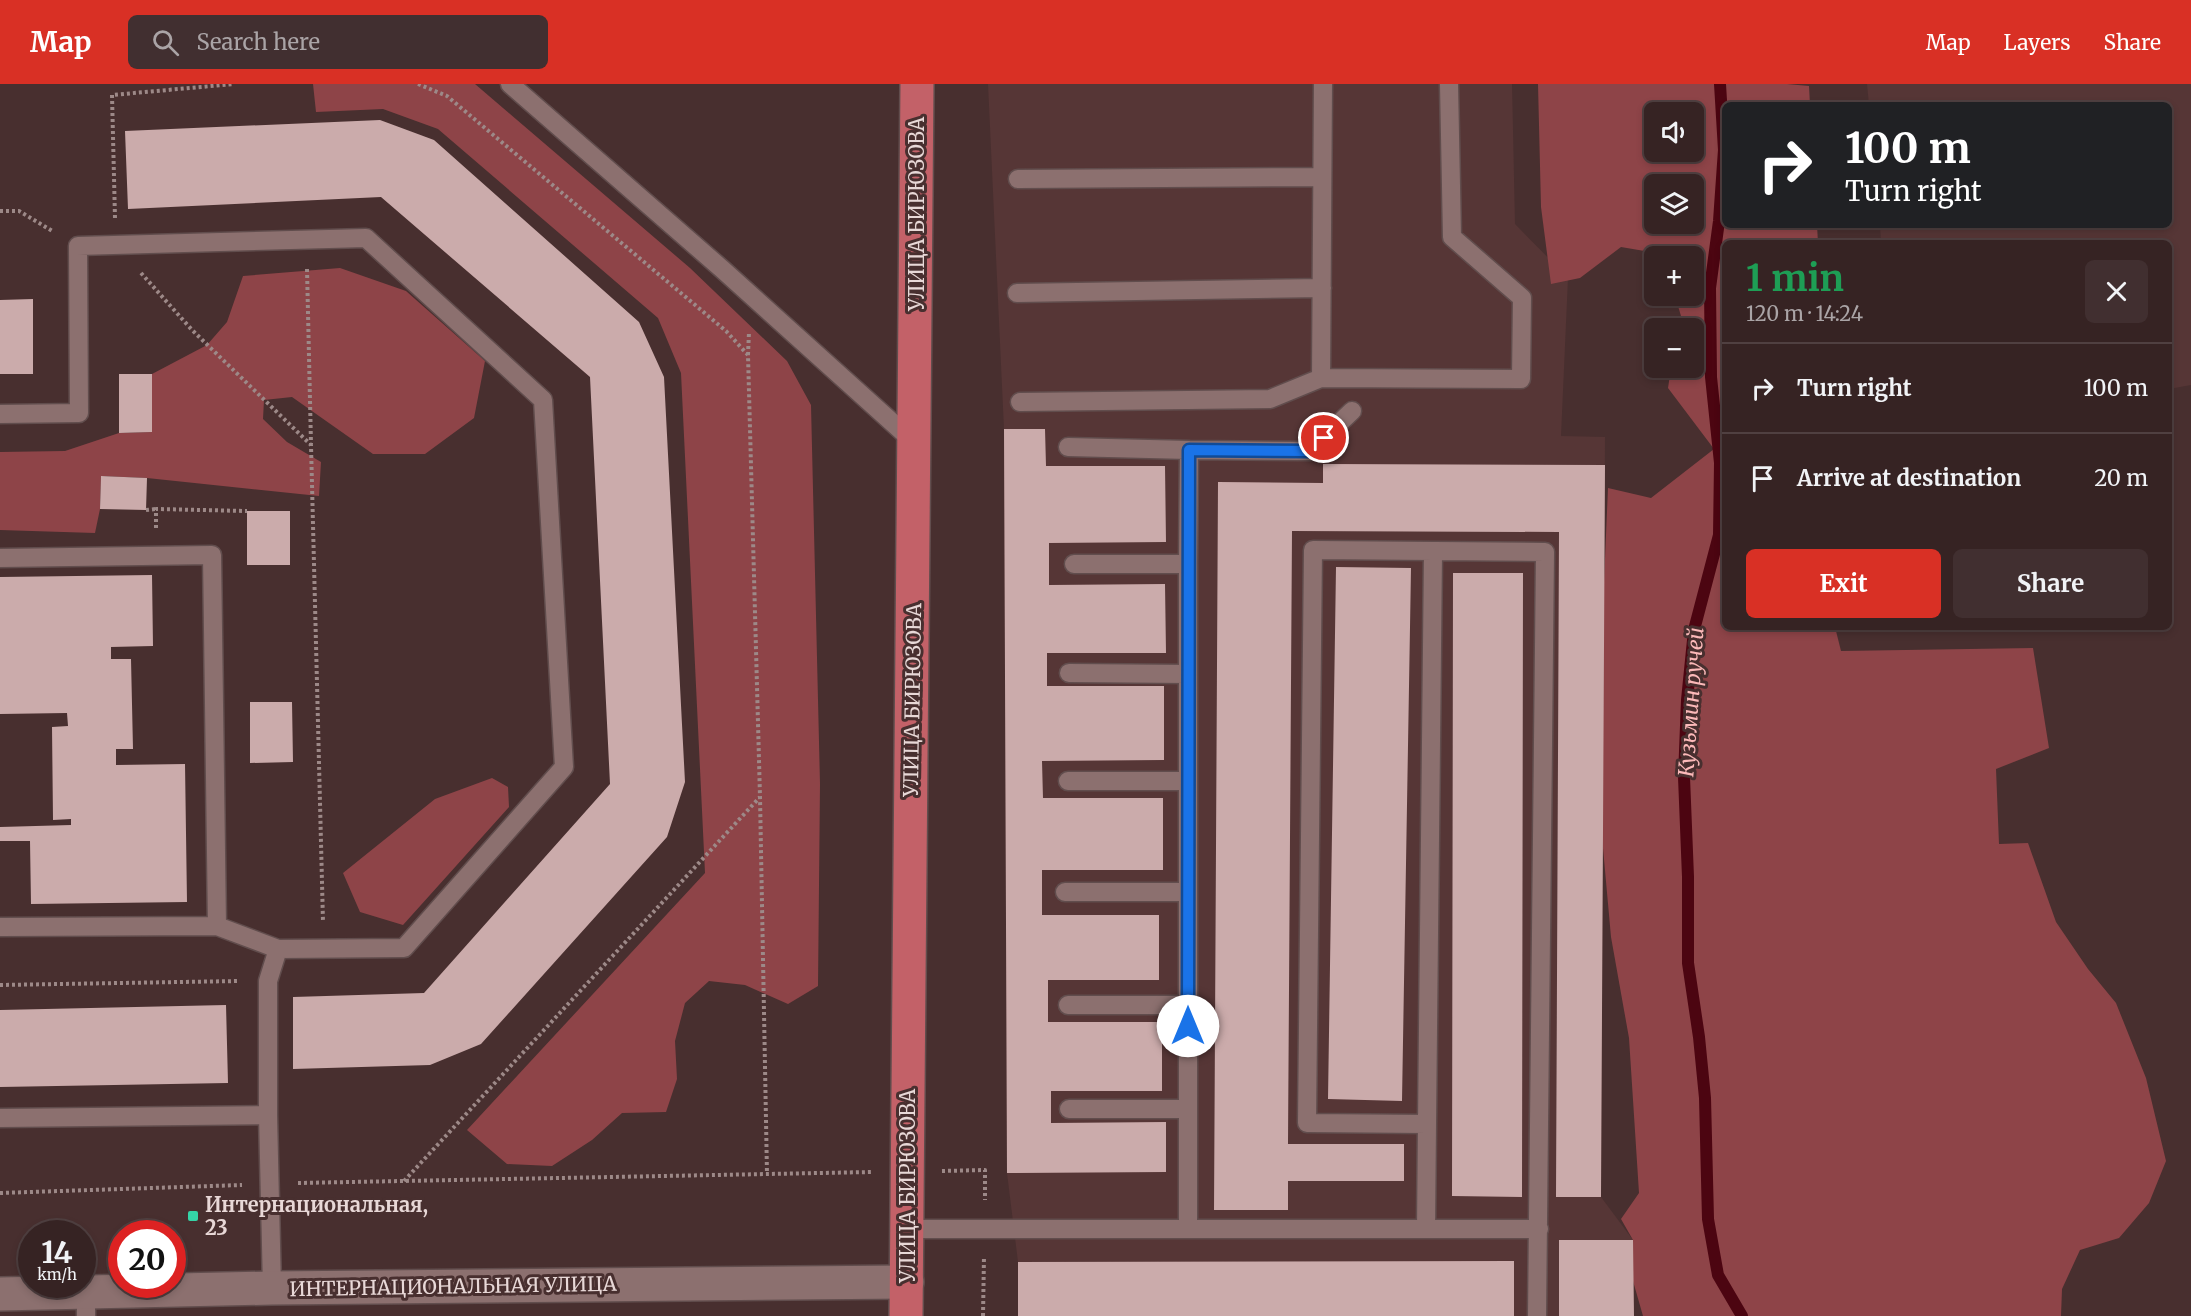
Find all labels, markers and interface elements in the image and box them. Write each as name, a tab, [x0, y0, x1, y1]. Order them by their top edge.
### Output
search box	[128, 15, 548, 69]
text: Map	[30, 24, 92, 60]
icon: search	[149, 26, 182, 59]
text: Search here	[197, 28, 320, 56]
text: Map	[1926, 29, 1971, 56]
text: Layers	[2004, 29, 2071, 56]
text: Share	[2104, 29, 2161, 56]
map controls	[1644, 102, 1704, 378]
button: sound	[1644, 102, 1704, 162]
street label: УЛИЦА БИРЮЗОВА	[904, 116, 929, 312]
text: 100 m	[1845, 122, 1971, 174]
icon: right	[1746, 126, 1824, 204]
button: layers	[1644, 174, 1704, 234]
text: Turn right	[1845, 174, 1982, 208]
button: +	[1644, 246, 1704, 306]
text: 1 min	[1746, 256, 1844, 301]
button: close	[2085, 260, 2148, 323]
text: 120 m · 14:24	[1746, 301, 1863, 326]
button: −	[1644, 318, 1704, 378]
icon: right	[1746, 372, 1779, 405]
text: Turn right	[1797, 374, 1911, 402]
text: 100 m	[2083, 374, 2148, 402]
pin	[1298, 412, 1349, 463]
icon: arrive	[1307, 421, 1340, 454]
icon: arrive	[1746, 462, 1779, 495]
text: Arrive at destination	[1797, 464, 2021, 492]
text: 20 m	[2094, 464, 2148, 492]
button: Exit	[1746, 549, 1941, 618]
button: Share	[1953, 549, 2148, 618]
street label: УЛИЦА БИРЮЗОВА	[898, 602, 926, 798]
water label: Кузьмин ручей	[1672, 626, 1710, 778]
position arrow	[1156, 994, 1220, 1058]
street label: УЛИЦА БИРЮЗОВА	[895, 1088, 920, 1284]
place label: Интернациональная, 23	[205, 1192, 428, 1240]
marker: Интернациональная, 23	[186, 1209, 200, 1223]
speed limit sign: 20	[108, 1220, 186, 1298]
text: 14	[41, 1233, 73, 1271]
text: km/h	[37, 1265, 77, 1284]
street label: ИНТЕРНАЦИОНАЛЬНАЯ УЛИЦА	[289, 1271, 618, 1301]

